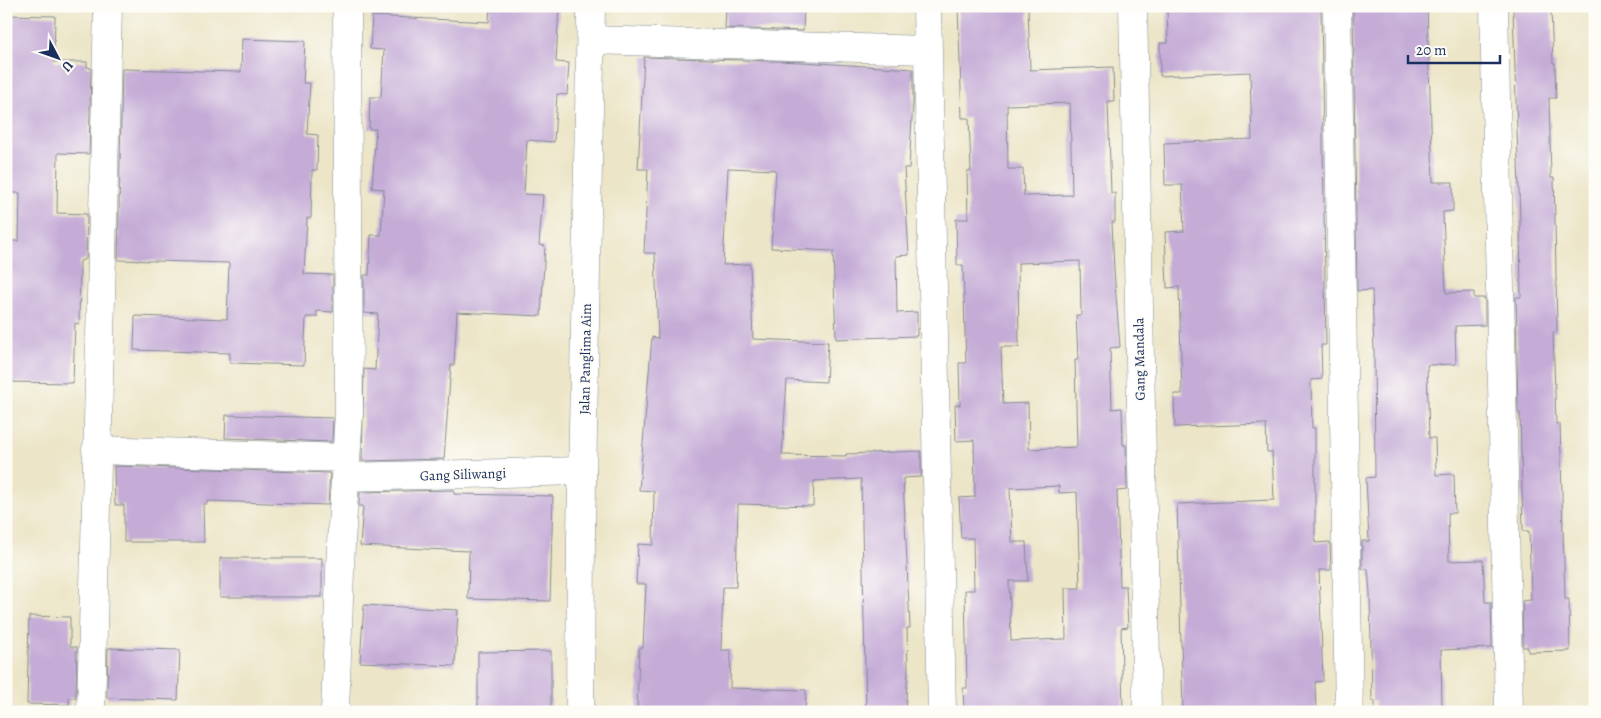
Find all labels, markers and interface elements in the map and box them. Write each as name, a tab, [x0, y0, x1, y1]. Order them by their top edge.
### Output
north arrow	[32, 32, 82, 82]
scale bar	[1408, 32, 1501, 64]
text: 20 m	[1416, 40, 1447, 60]
text: U	[57, 56, 78, 76]
street label: Jalan Panglima Aim	[575, 303, 596, 415]
street label: Gang Mandala	[1129, 317, 1150, 401]
street label: Gang Siliwangi	[419, 463, 507, 486]

